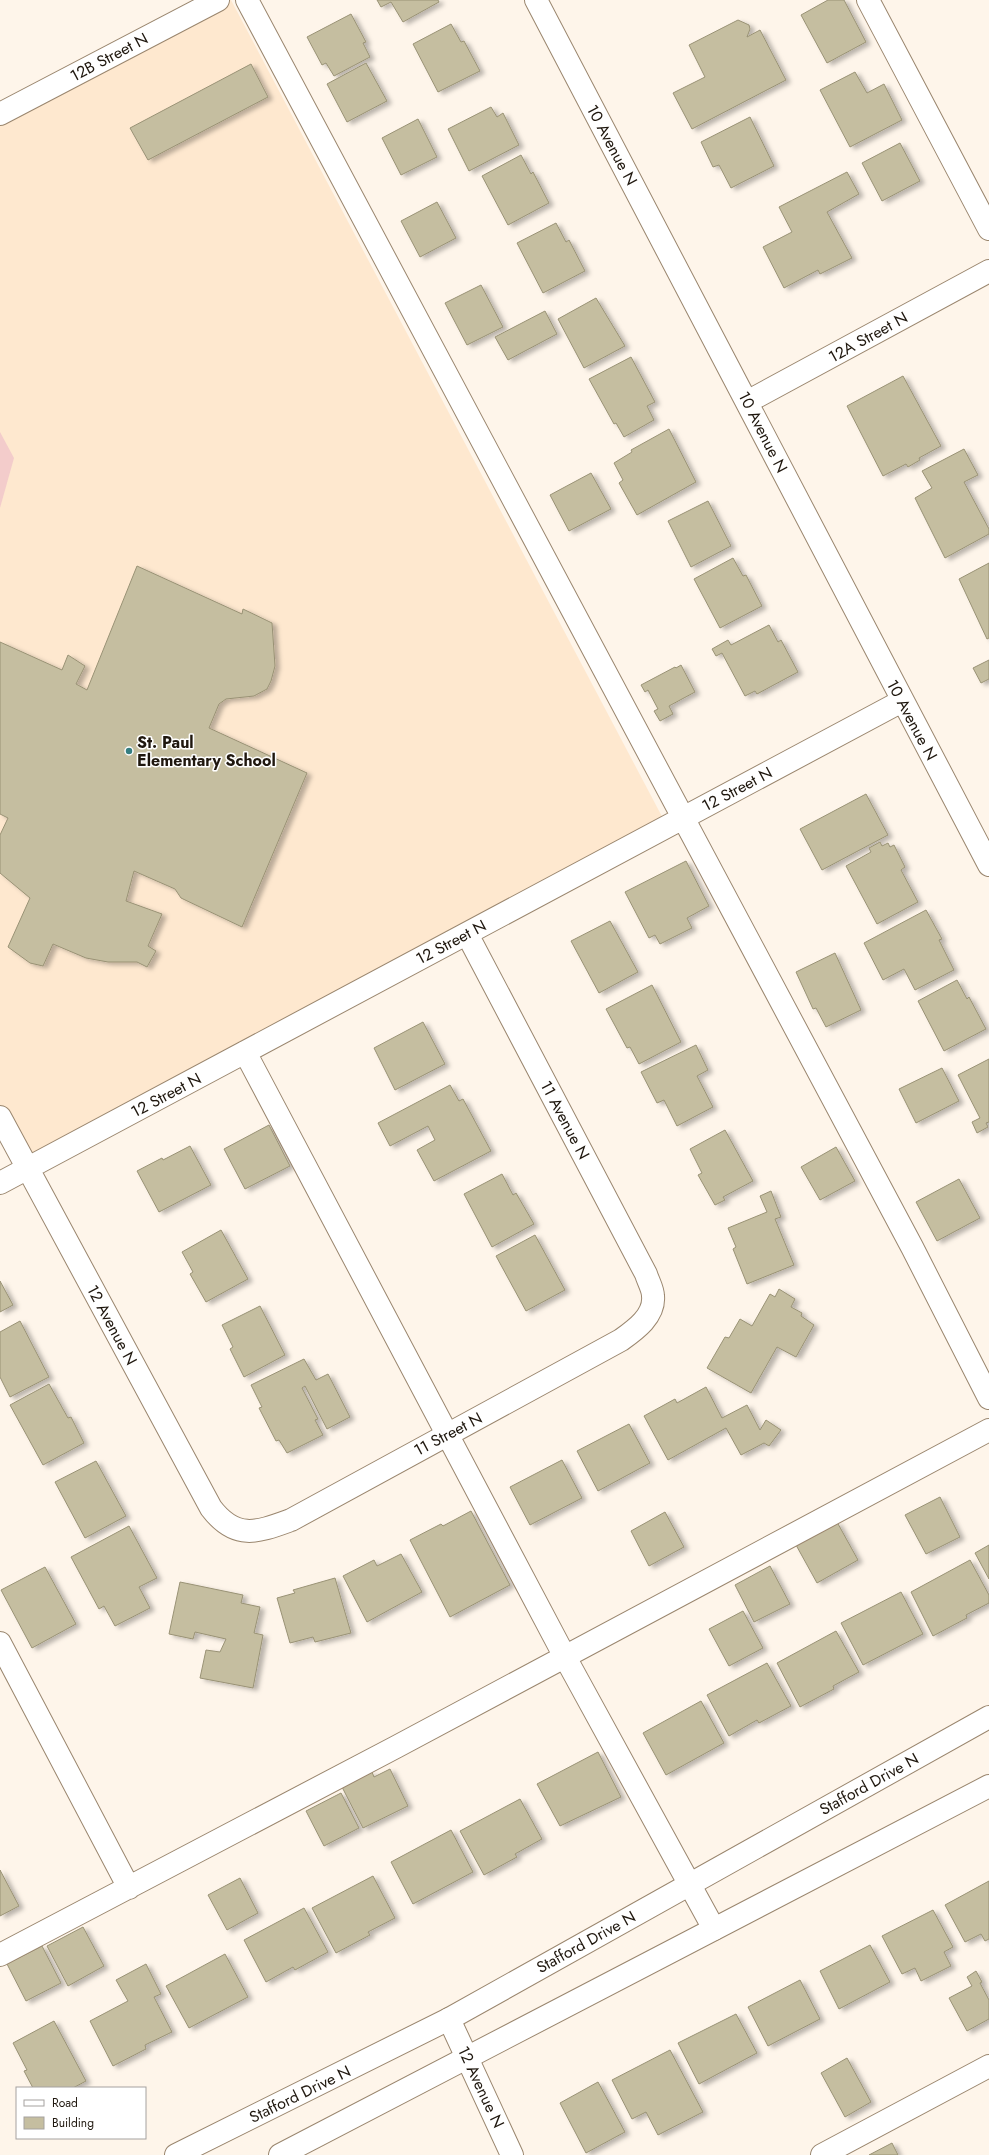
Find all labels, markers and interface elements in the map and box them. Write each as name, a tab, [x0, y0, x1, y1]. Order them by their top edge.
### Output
street label: 12B Street N	[66, 27, 152, 87]
street label: 10 Avenue N	[581, 100, 643, 190]
street label: 12A Street N	[824, 306, 912, 368]
street label: 10 Avenue N	[733, 387, 793, 477]
street label: 10 Avenue N	[881, 675, 943, 765]
place label: St. Paul Elementary School	[137, 731, 276, 772]
marker: St. Paul Elementary School	[124, 746, 134, 756]
street label: 12 Street N	[698, 761, 776, 817]
street label: 12 Street N	[412, 914, 490, 970]
street label: 12 Street N	[127, 1067, 205, 1123]
street label: 11 Avenue N	[535, 1077, 595, 1163]
street label: 12 Avenue N	[81, 1281, 143, 1369]
street label: 11 Street N	[410, 1406, 486, 1462]
street label: Stafford Drive N	[815, 1747, 923, 1821]
street label: Stafford Drive N	[532, 1905, 640, 1979]
street label: 12 Avenue N	[452, 2042, 510, 2132]
street label: Stafford Drive N	[245, 2059, 355, 2129]
legend	[16, 2087, 146, 2139]
text: Road	[52, 2094, 78, 2112]
text: Building	[52, 2114, 94, 2132]

